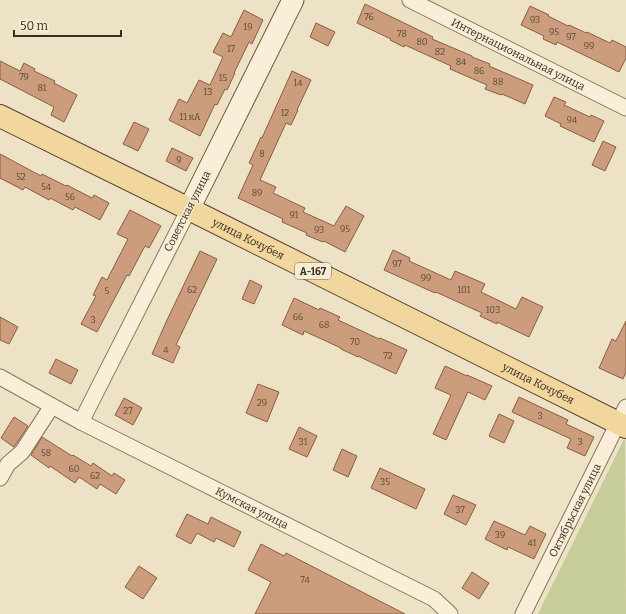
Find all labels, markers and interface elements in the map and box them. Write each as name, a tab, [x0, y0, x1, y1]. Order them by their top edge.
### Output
scale bar	[14, 12, 121, 38]
house number: 76	[364, 12, 374, 22]
house number: 93	[530, 15, 540, 25]
street label: Интернациональная улица	[449, 16, 587, 93]
text: 50 m	[20, 19, 49, 33]
house number: 19	[244, 22, 252, 32]
house number: 95	[549, 27, 559, 37]
house number: 78	[397, 29, 407, 39]
house number: 97	[566, 32, 576, 42]
house number: 80	[416, 37, 428, 47]
house number: 99	[584, 41, 594, 51]
house number: 17	[227, 44, 236, 54]
house number: 82	[435, 47, 445, 57]
house number: 84	[456, 57, 467, 67]
house number: 86	[474, 66, 484, 76]
house number: 79	[19, 72, 29, 82]
house number: 15	[219, 73, 227, 83]
house number: 88	[493, 77, 503, 87]
house number: 14	[294, 78, 303, 88]
house number: 81	[37, 83, 47, 93]
house number: 13	[204, 87, 212, 97]
house number: 12	[281, 108, 289, 118]
house number: 11 кА	[180, 112, 201, 122]
house number: 94	[567, 115, 578, 125]
house number: 8	[259, 149, 265, 159]
house number: 9	[176, 155, 182, 165]
street label: Советская улица	[161, 169, 213, 254]
house number: 52	[16, 172, 26, 182]
house number: 54	[41, 182, 52, 192]
house number: 89	[252, 188, 262, 198]
house number: 56	[65, 192, 75, 202]
house number: 91	[290, 210, 299, 220]
street label: улица Кочубея	[209, 215, 286, 262]
house number: 95	[340, 224, 350, 234]
house number: 93	[314, 225, 324, 235]
house number: 97	[392, 259, 402, 269]
road number: А-167	[295, 263, 331, 279]
house number: 99	[421, 273, 431, 283]
house number: 62	[187, 285, 197, 295]
house number: 101	[457, 285, 471, 295]
house number: 5	[105, 286, 110, 296]
house number: 103	[486, 305, 500, 315]
house number: 66	[293, 312, 303, 322]
house number: 3	[90, 315, 96, 325]
house number: 68	[319, 320, 329, 330]
house number: 70	[350, 337, 360, 347]
house number: 4	[163, 345, 169, 355]
house number: 72	[383, 351, 393, 361]
street label: улица Кочубея	[499, 360, 576, 407]
house number: 29	[257, 398, 267, 408]
house number: 27	[123, 406, 133, 416]
house number: 3	[537, 411, 543, 421]
house number: 31	[299, 437, 308, 447]
house number: 3	[577, 437, 583, 447]
house number: 58	[41, 448, 51, 458]
street label: Октябрьская улица	[546, 462, 604, 559]
house number: 60	[68, 464, 80, 474]
house number: 62	[90, 471, 100, 481]
house number: 35	[380, 477, 390, 487]
street label: Кумская улица	[213, 485, 290, 532]
house number: 37	[455, 505, 465, 515]
house number: 39	[495, 530, 505, 540]
house number: 41	[528, 538, 537, 548]
house number: 74	[300, 575, 311, 585]

